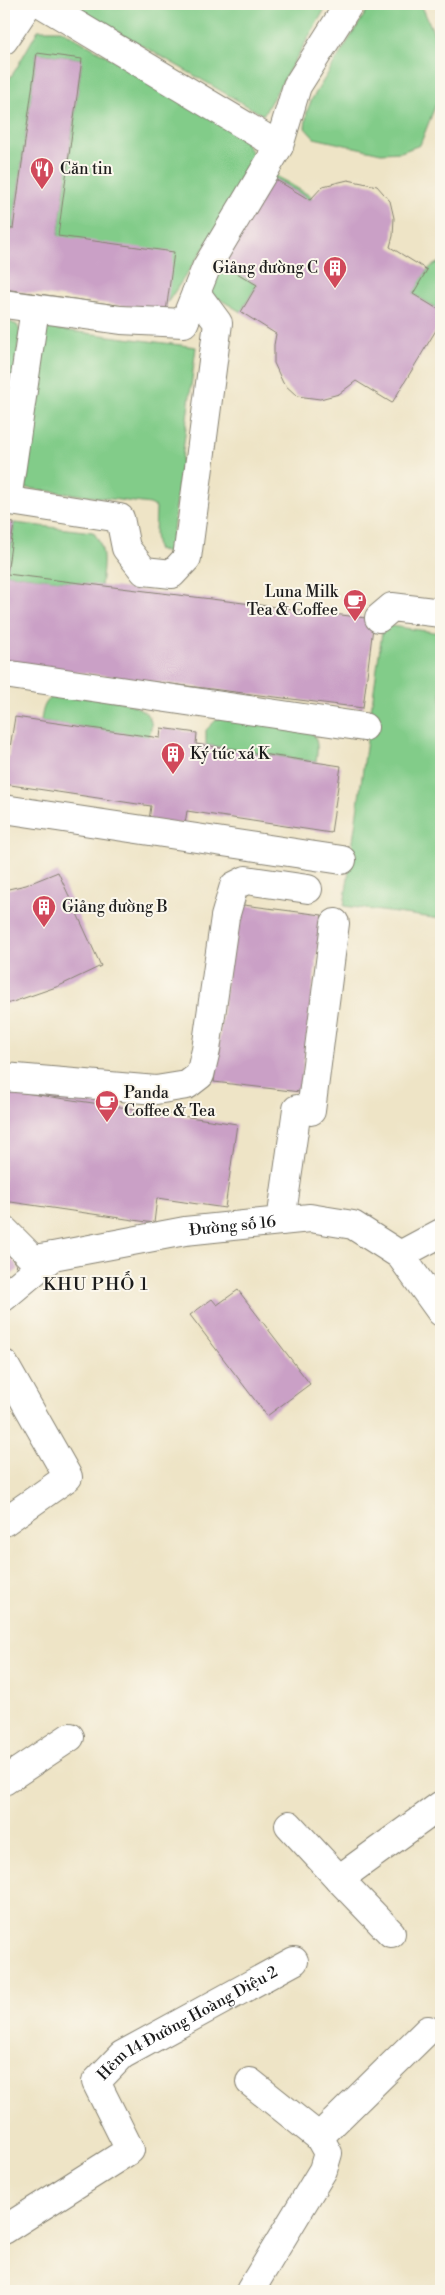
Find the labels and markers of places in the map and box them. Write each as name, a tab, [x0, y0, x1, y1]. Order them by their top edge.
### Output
restaurant icon: Căn tin	[29, 156, 55, 190]
place label: Căn tin	[60, 159, 113, 179]
building icon: Giảng đường C	[322, 255, 348, 289]
place label: Giảng đường C	[212, 258, 318, 278]
place label: Luna Milk Tea & Coffee	[247, 582, 340, 620]
cafe icon: Luna Milk Tea & Coffee	[342, 588, 368, 622]
building icon: Ký túc xá K	[160, 741, 186, 775]
place label: Ký túc xá K	[190, 744, 271, 764]
building icon: Giảng đường B	[31, 894, 57, 928]
place label: Giảng đường B	[62, 897, 168, 917]
place label: Panda Coffee & Tea	[124, 1083, 216, 1121]
cafe icon: Panda Coffee & Tea	[94, 1089, 120, 1123]

